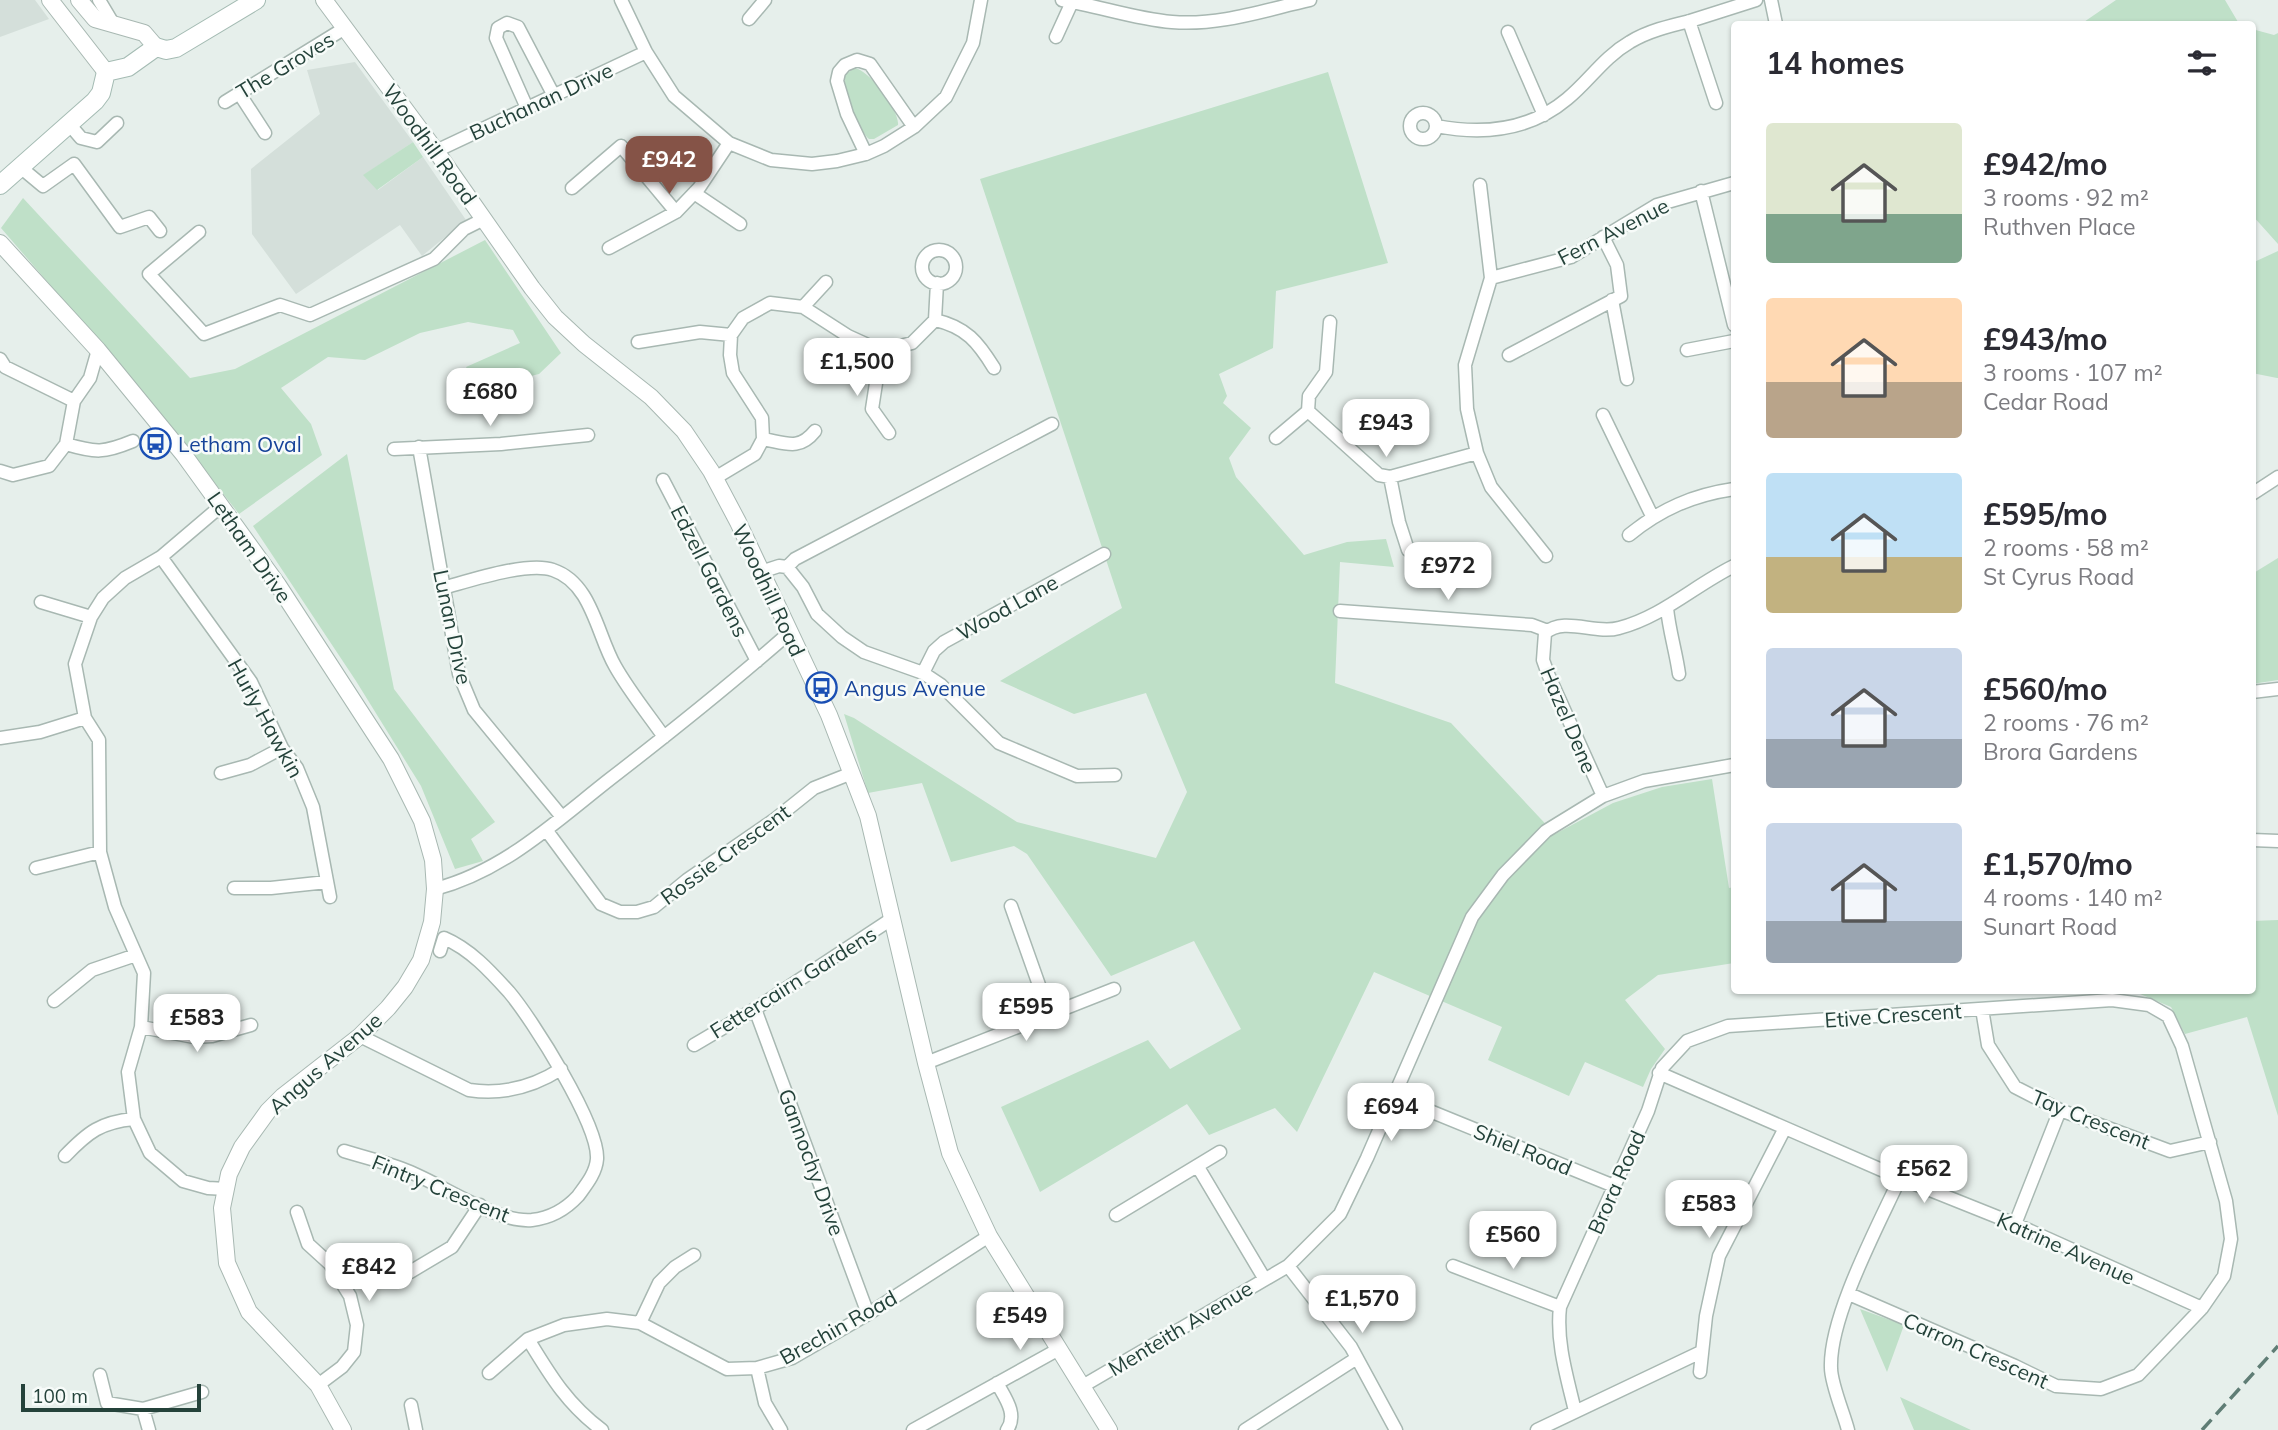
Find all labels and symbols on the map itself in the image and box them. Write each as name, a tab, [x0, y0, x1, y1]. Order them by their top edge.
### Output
street label: The Groves	[231, 26, 339, 104]
street label: Buchanan Drive	[465, 56, 617, 146]
street label: Woodhill Road	[377, 79, 483, 209]
pin: £942	[628, 136, 710, 196]
street label: Fern Avenue	[1553, 192, 1673, 270]
pin: £1,500	[800, 338, 914, 398]
pin: £680	[449, 368, 531, 428]
pin: £943	[1345, 400, 1427, 459]
bus stop icon: Letham Oval	[138, 427, 172, 461]
place label: Letham Oval	[178, 431, 302, 457]
street label: Letham Drive	[202, 486, 298, 608]
street label: Edzell Gardens	[666, 501, 754, 641]
street label: Woodhill Road	[727, 520, 811, 660]
pin: £972	[1407, 542, 1489, 602]
street label: Lunan Drive	[428, 567, 478, 687]
street label: Wood Lane	[952, 568, 1062, 646]
street label: Hurly Hawkin	[223, 654, 309, 782]
street label: Hazel Dene	[1535, 663, 1603, 777]
bus stop icon: Angus Avenue	[804, 671, 838, 705]
place label: Angus Avenue	[844, 675, 986, 701]
street label: Rossie Crescent	[655, 798, 795, 910]
street label: Fettercairn Gardens	[705, 920, 881, 1044]
pin: £595	[985, 984, 1067, 1043]
pin: £583	[156, 995, 238, 1054]
street label: Etive Crescent	[1824, 997, 1962, 1033]
street label: Angus Avenue	[263, 1007, 387, 1119]
pin: £694	[1350, 1084, 1432, 1143]
street label: Tay Crescent	[2028, 1084, 2154, 1154]
street label: Gannochy Drive	[773, 1085, 851, 1239]
street label: Shiel Road	[1470, 1118, 1576, 1180]
street label: Brora Road	[1582, 1126, 1650, 1238]
pin: £562	[1883, 1146, 1965, 1205]
street label: Fintry Crescent	[368, 1149, 514, 1227]
pin: £583	[1668, 1180, 1750, 1240]
street label: Katrine Avenue	[1993, 1206, 2139, 1290]
pin: £560	[1472, 1212, 1554, 1271]
pin: £842	[328, 1244, 410, 1303]
street label: Menteith Avenue	[1103, 1275, 1257, 1381]
pin: £1,570	[1305, 1276, 1419, 1335]
street label: Brechin Road	[775, 1284, 901, 1370]
pin: £549	[979, 1292, 1061, 1352]
street label: Carron Crescent	[1899, 1306, 2053, 1394]
scale bar	[21, 1381, 201, 1413]

